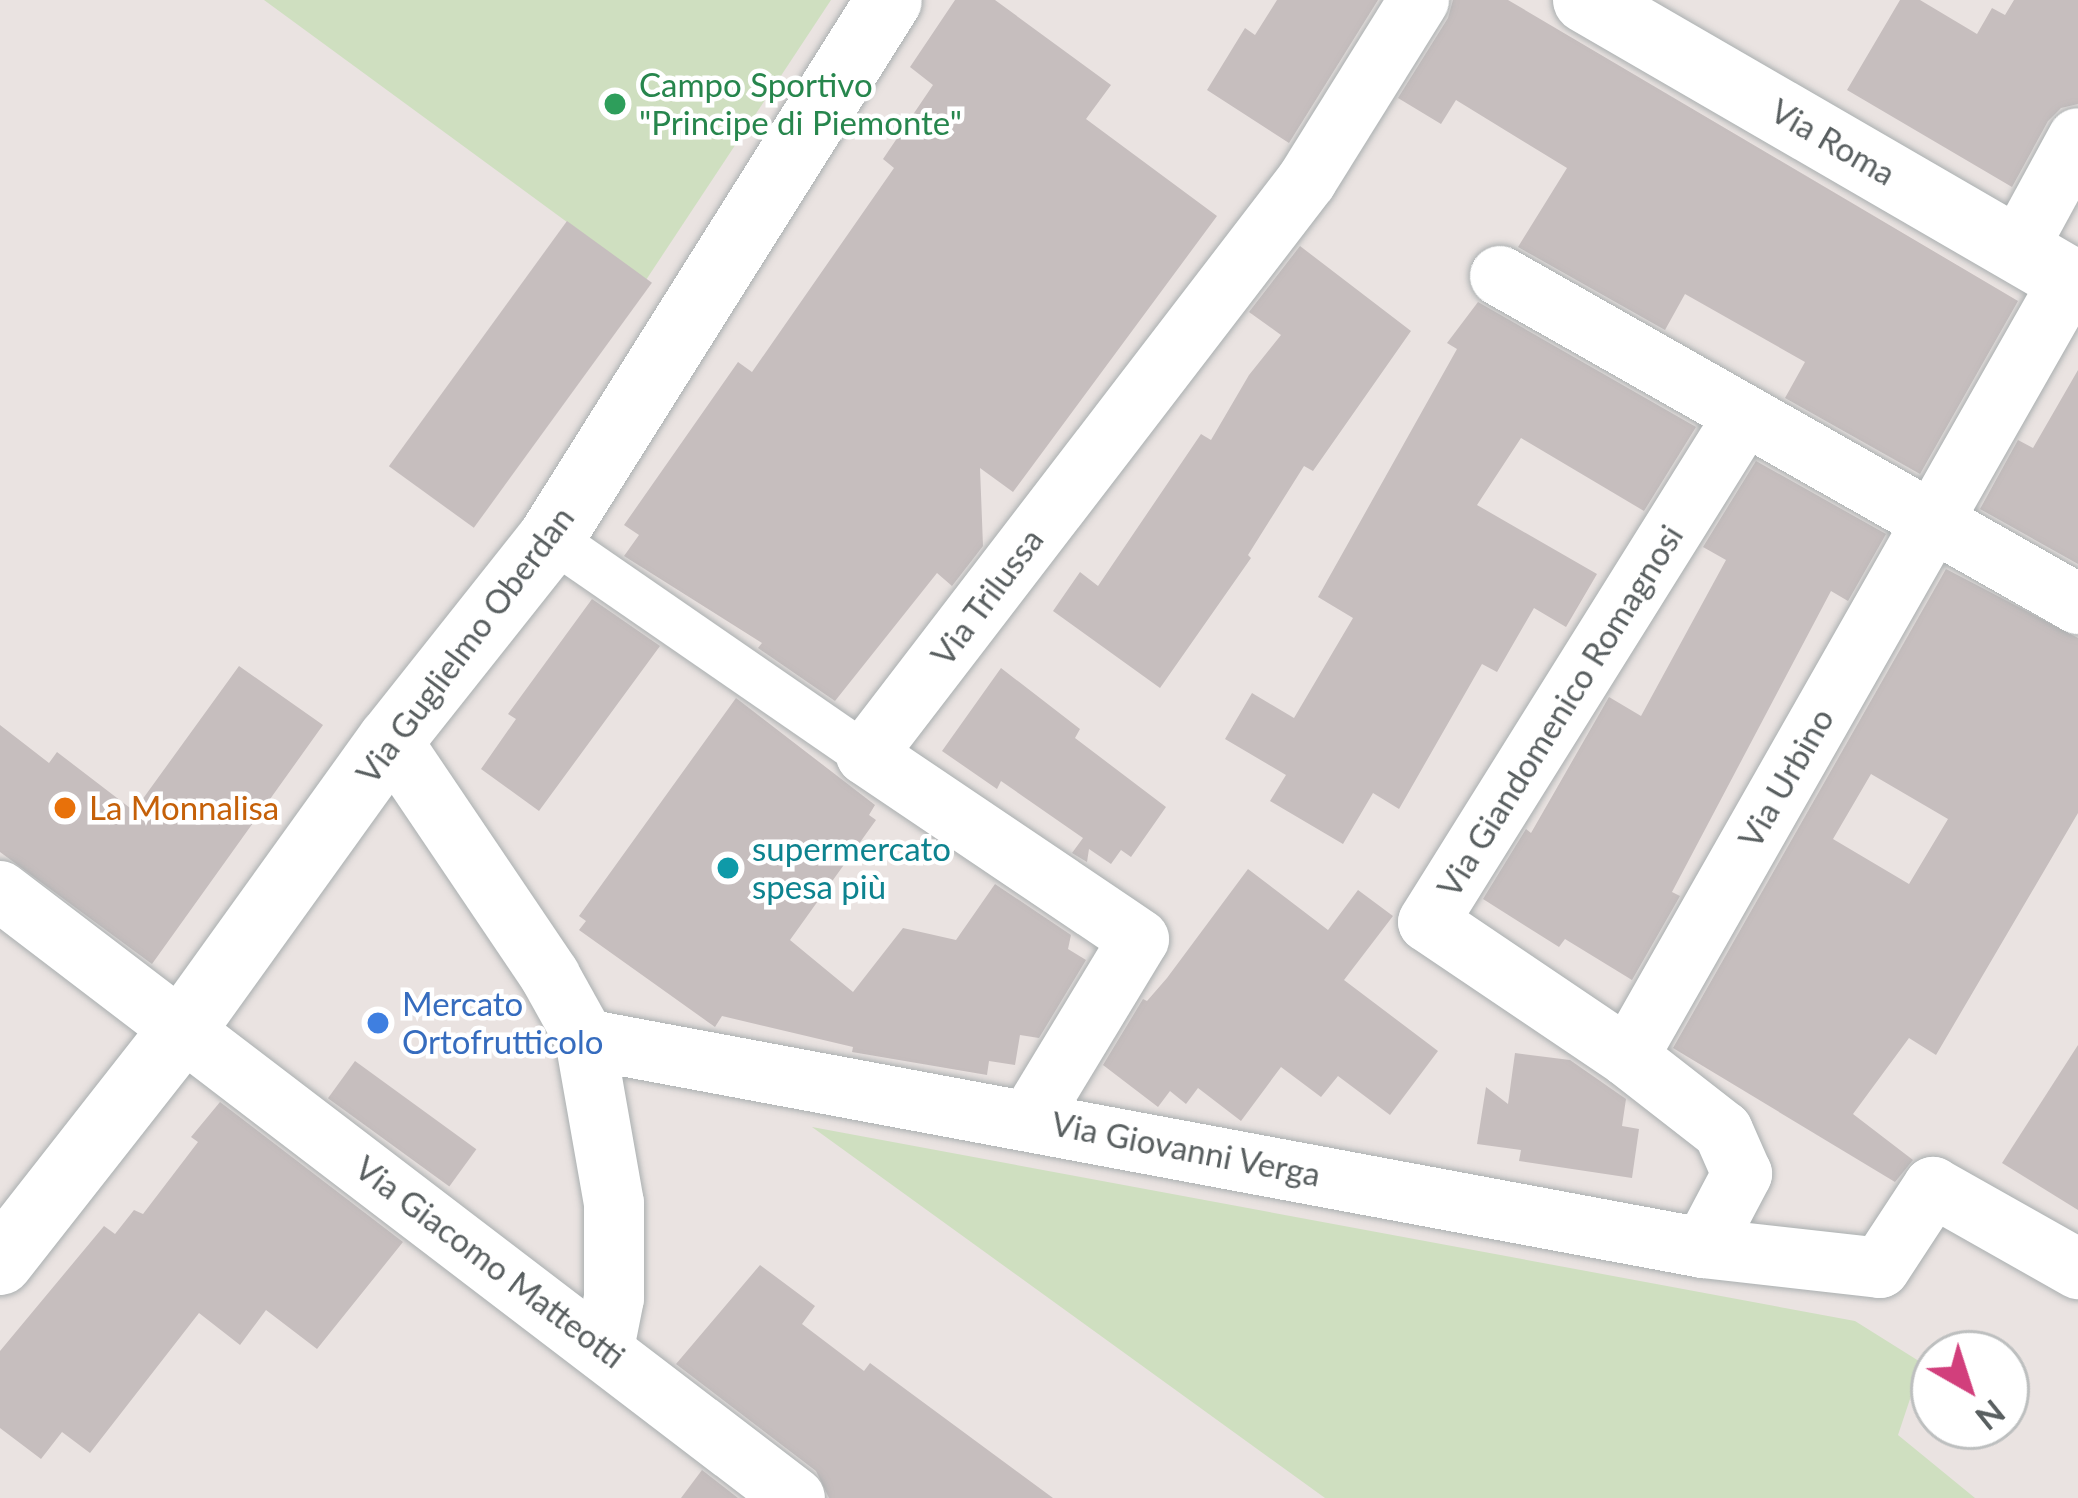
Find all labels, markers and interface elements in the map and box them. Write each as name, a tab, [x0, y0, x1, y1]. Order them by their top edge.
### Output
place label: Campo Sportivo "Principe di Piemonte"	[639, 65, 962, 143]
marker: Campo Sportivo "Principe di Piemonte"	[602, 91, 628, 117]
street label: Via Roma	[1764, 91, 1902, 193]
street label: Via Guglielmo Oberdan	[348, 499, 582, 791]
street label: Via Giandomenico Romagnosi	[1429, 518, 1691, 904]
street label: Via Trilussa	[922, 520, 1052, 674]
street label: Via Urbino	[1730, 701, 1842, 855]
place label: La Monnalisa	[89, 788, 279, 828]
marker: La Monnalisa	[52, 795, 78, 821]
place label: supermercato spesa più	[752, 829, 951, 907]
marker: supermercato spesa più	[715, 855, 741, 881]
place label: Mercato Ortofrutticolo	[402, 984, 604, 1062]
marker: Mercato Ortofrutticolo	[365, 1010, 391, 1036]
street label: Via Giovanni Verga	[1048, 1103, 1324, 1195]
street label: Via Giacomo Matteotti	[347, 1148, 633, 1376]
north arrow	[1910, 1330, 2030, 1450]
text: N	[1968, 1392, 2013, 1439]

